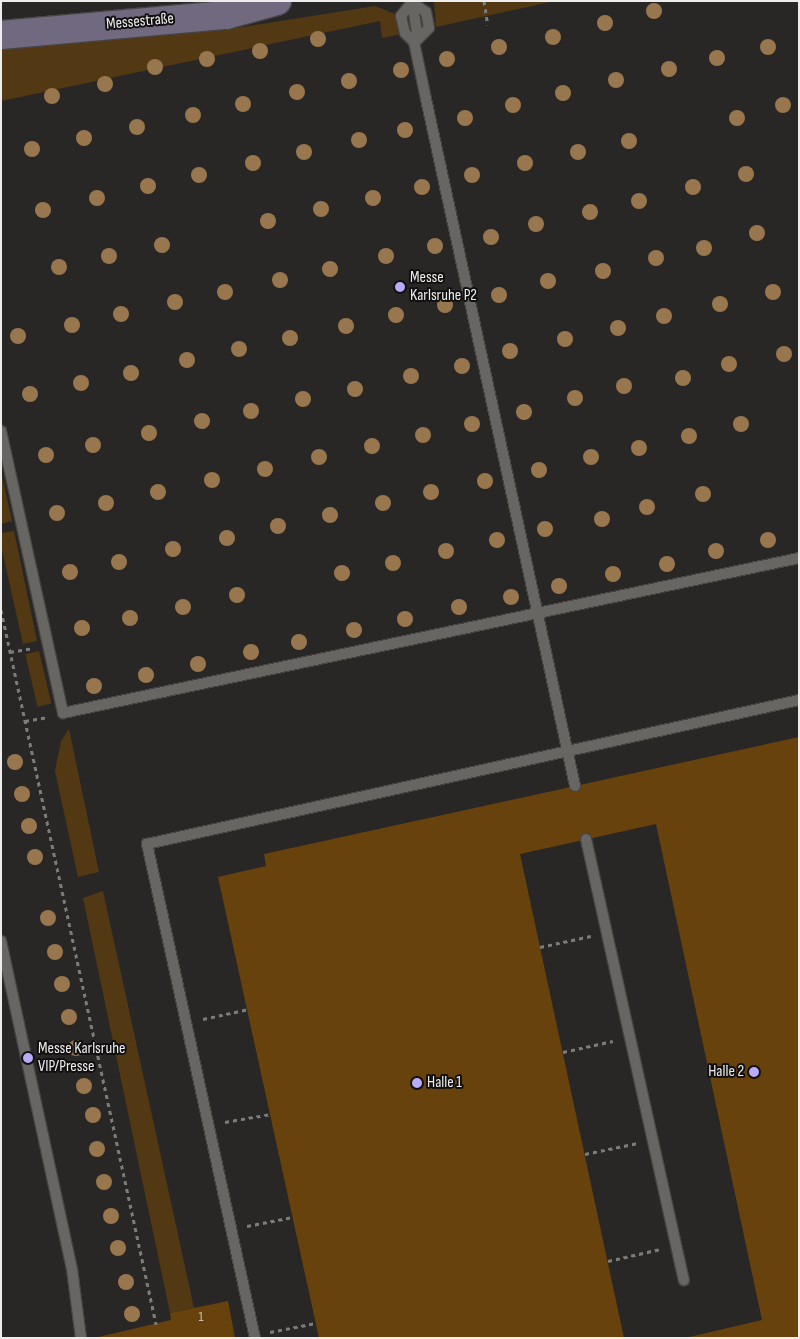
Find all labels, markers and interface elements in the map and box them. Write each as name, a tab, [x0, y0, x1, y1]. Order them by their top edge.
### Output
street label: Messestraße	[105, 9, 175, 35]
place label: Messe Karlsruhe P2	[410, 268, 477, 306]
marker: Messe Karlsruhe P2	[394, 281, 406, 293]
place label: Messe Karlsruhe VIP/Presse	[38, 1039, 125, 1077]
marker: Messe Karlsruhe VIP/Presse	[22, 1052, 34, 1064]
place label: Halle 2	[708, 1062, 744, 1082]
marker: Halle 2	[748, 1066, 760, 1078]
place label: Halle 1	[427, 1073, 462, 1093]
marker: Halle 1	[411, 1077, 423, 1089]
house number: 1	[199, 1309, 203, 1325]

